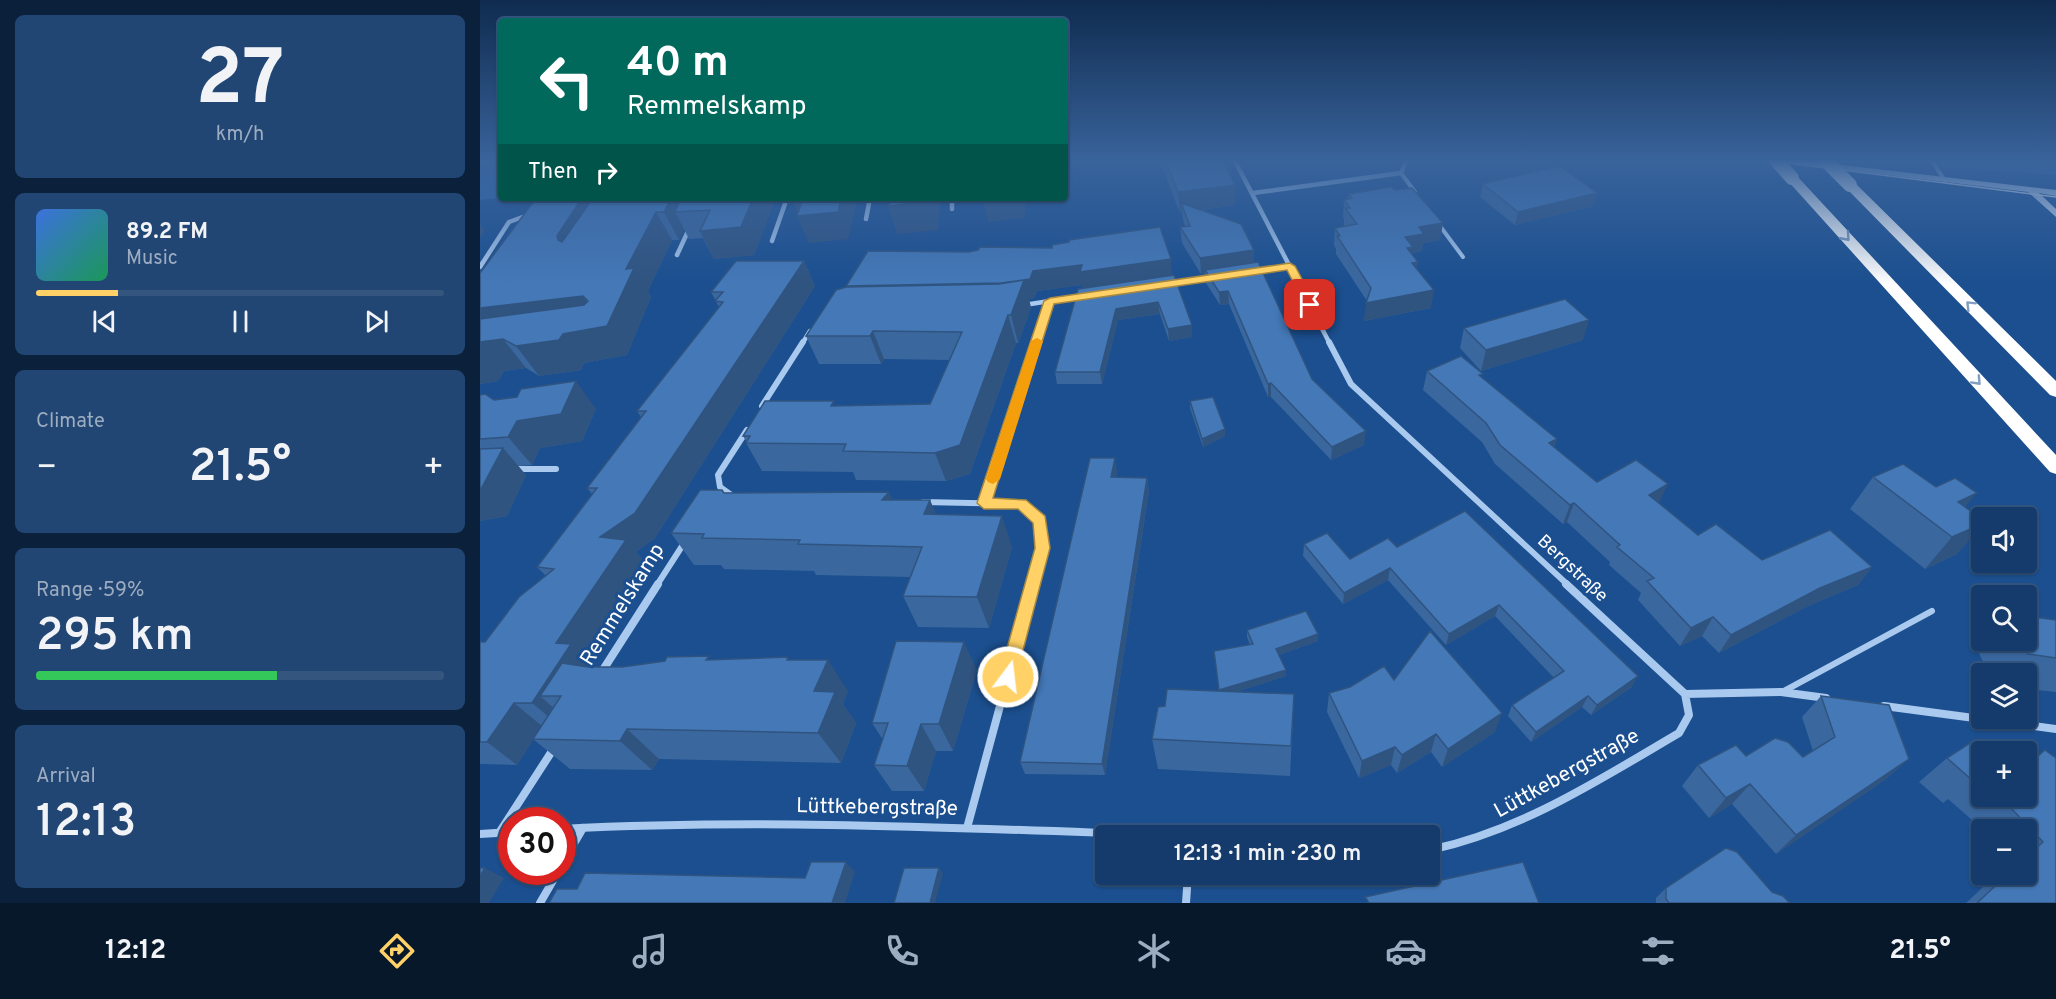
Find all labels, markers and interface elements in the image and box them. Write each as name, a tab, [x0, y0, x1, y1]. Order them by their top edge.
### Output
text: 27	[196, 33, 284, 132]
text: 40 m	[627, 38, 729, 91]
icon: left	[528, 42, 606, 120]
text: Remmelskamp	[627, 90, 807, 124]
text: km/h	[216, 122, 264, 148]
icon: right	[590, 156, 623, 189]
text: Then	[528, 159, 578, 186]
text: 89.2 FM	[126, 219, 208, 246]
one-way arrow	[1839, 230, 1850, 240]
text: Music	[126, 246, 178, 272]
pin	[1284, 279, 1335, 330]
icon: arrive	[1293, 288, 1326, 321]
one-way arrow	[1966, 301, 1977, 311]
icon: previous	[88, 305, 121, 338]
icon: pause	[224, 305, 257, 338]
icon: next	[360, 305, 393, 338]
one-way arrow	[1970, 374, 1981, 385]
text: Climate	[36, 409, 105, 435]
text: 21.5°	[189, 440, 291, 497]
text: −	[36, 448, 57, 490]
text: +	[423, 448, 444, 490]
map controls	[1971, 507, 2037, 885]
button: sound	[1971, 507, 2037, 573]
street label: Bergstraße	[1532, 530, 1612, 608]
street label: Remmelskamp	[575, 539, 671, 671]
text: Range · 59%	[36, 578, 144, 604]
button: search	[1971, 585, 2037, 651]
text: 295 km	[36, 609, 193, 666]
position arrow	[976, 645, 1040, 709]
button: layers	[1971, 663, 2037, 729]
street label: Lüttkebergstraße	[1490, 723, 1644, 825]
button: +	[1971, 741, 2037, 807]
text: Arrival	[36, 764, 96, 790]
street label: Lüttkebergstraße	[796, 793, 958, 823]
text: 12:13	[36, 795, 136, 852]
speed limit sign: 30	[498, 807, 576, 885]
button: −	[1971, 819, 2037, 885]
text: 12:13 · 1 min · 230 m	[1174, 841, 1361, 868]
icon: directions	[376, 930, 418, 972]
icon: music	[629, 930, 671, 972]
icon: phone	[881, 930, 923, 972]
icon: climate	[1133, 930, 1175, 972]
icon: car	[1385, 930, 1427, 972]
icon: filters	[1637, 930, 1679, 972]
text: 12:12	[105, 934, 166, 968]
text: 21.5°	[1889, 934, 1951, 968]

